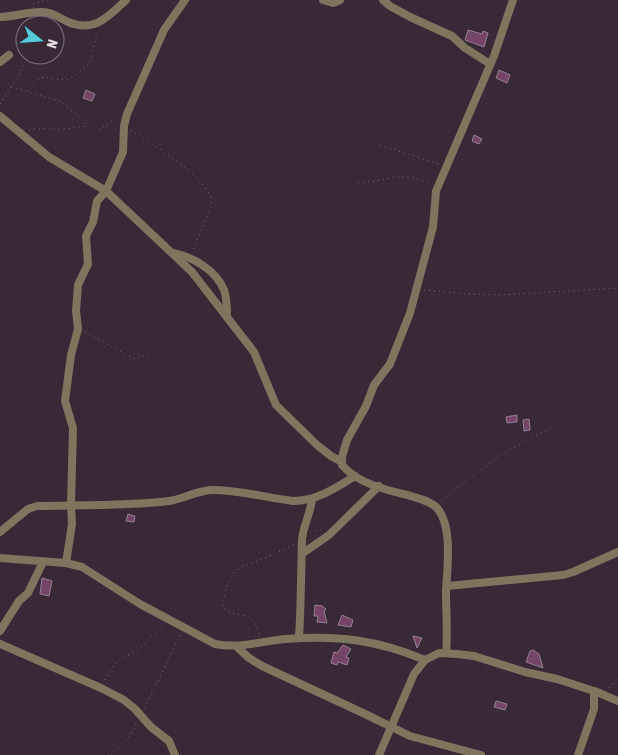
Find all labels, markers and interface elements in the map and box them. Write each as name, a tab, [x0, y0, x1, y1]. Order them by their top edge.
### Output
north arrow	[15, 15, 65, 65]
text: N	[44, 38, 61, 50]

